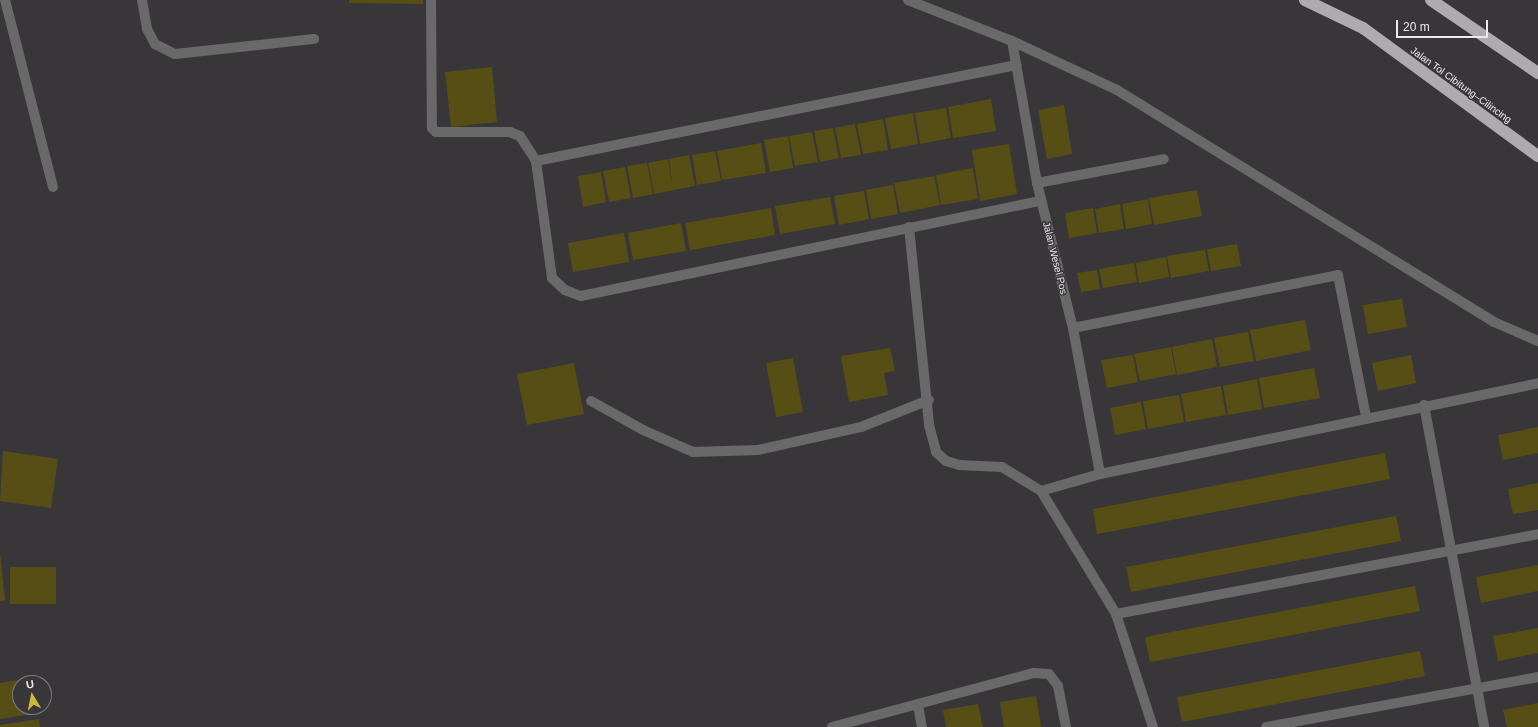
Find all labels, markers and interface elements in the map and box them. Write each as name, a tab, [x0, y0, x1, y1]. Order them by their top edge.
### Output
scale bar	[1398, 12, 1490, 38]
text: 20 m	[1403, 20, 1430, 34]
street label: Jalan Tol Cibitung–Cilincing	[1408, 44, 1514, 126]
street label: Jalan Wesel Pos	[1040, 221, 1070, 295]
north arrow	[12, 675, 52, 715]
text: U	[25, 678, 35, 691]

